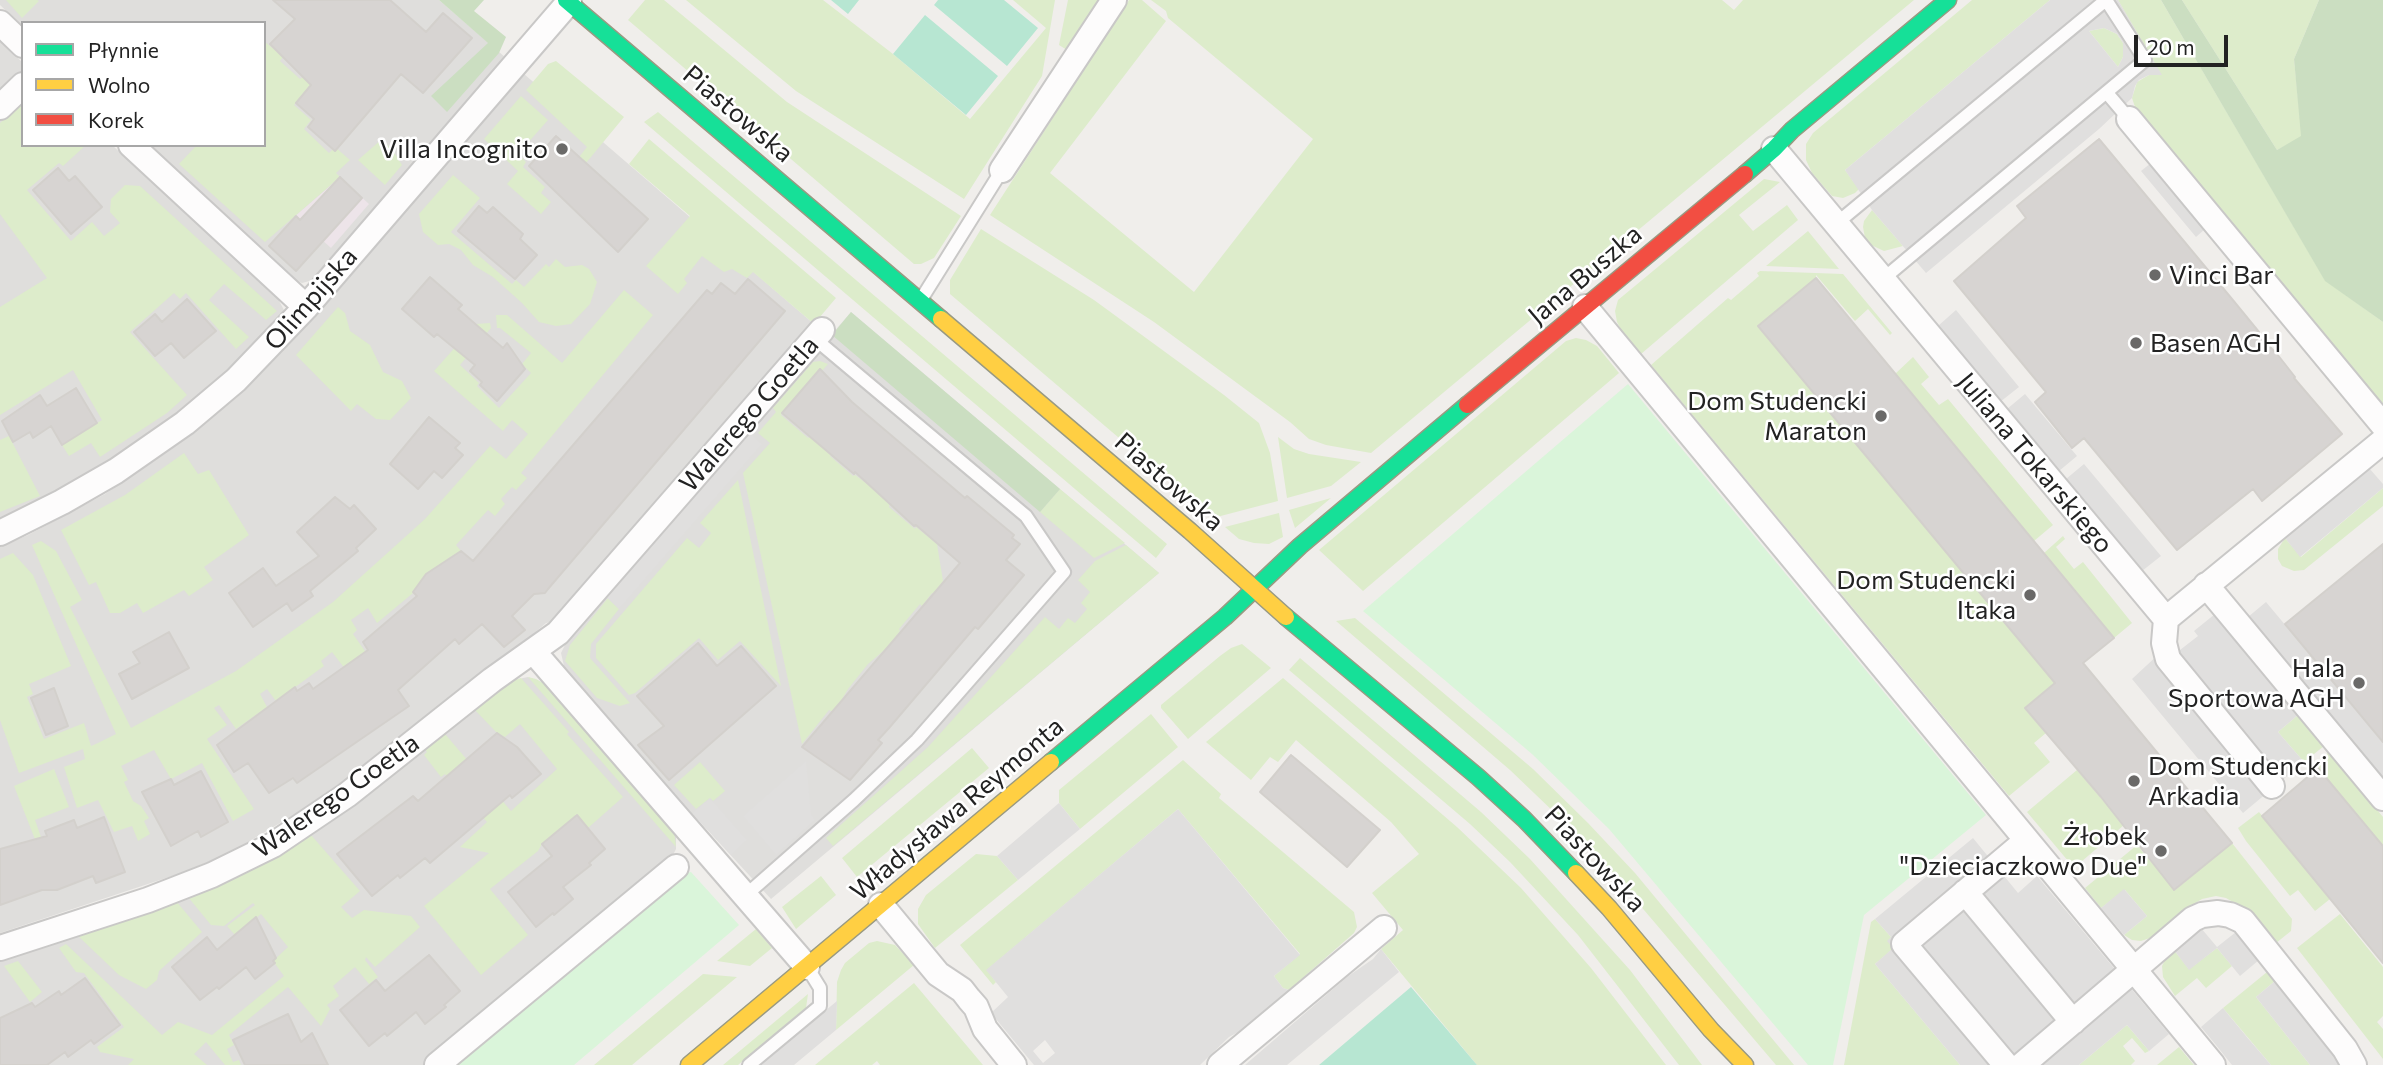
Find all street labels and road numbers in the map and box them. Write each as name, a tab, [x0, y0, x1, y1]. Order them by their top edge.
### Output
street label: Piastowska	[677, 59, 799, 169]
street label: Jana Buszka	[1522, 219, 1648, 331]
street label: Olimpijska	[258, 241, 364, 357]
street label: Walerego Goetla	[673, 330, 825, 498]
street label: Juliana Tokarskiego	[1950, 366, 2120, 560]
street label: Piastowska	[1108, 426, 1230, 538]
street label: Władysława Reymonta	[844, 711, 1070, 907]
street label: Walerego Goetla	[247, 727, 425, 865]
street label: Piastowska	[1538, 799, 1652, 919]

